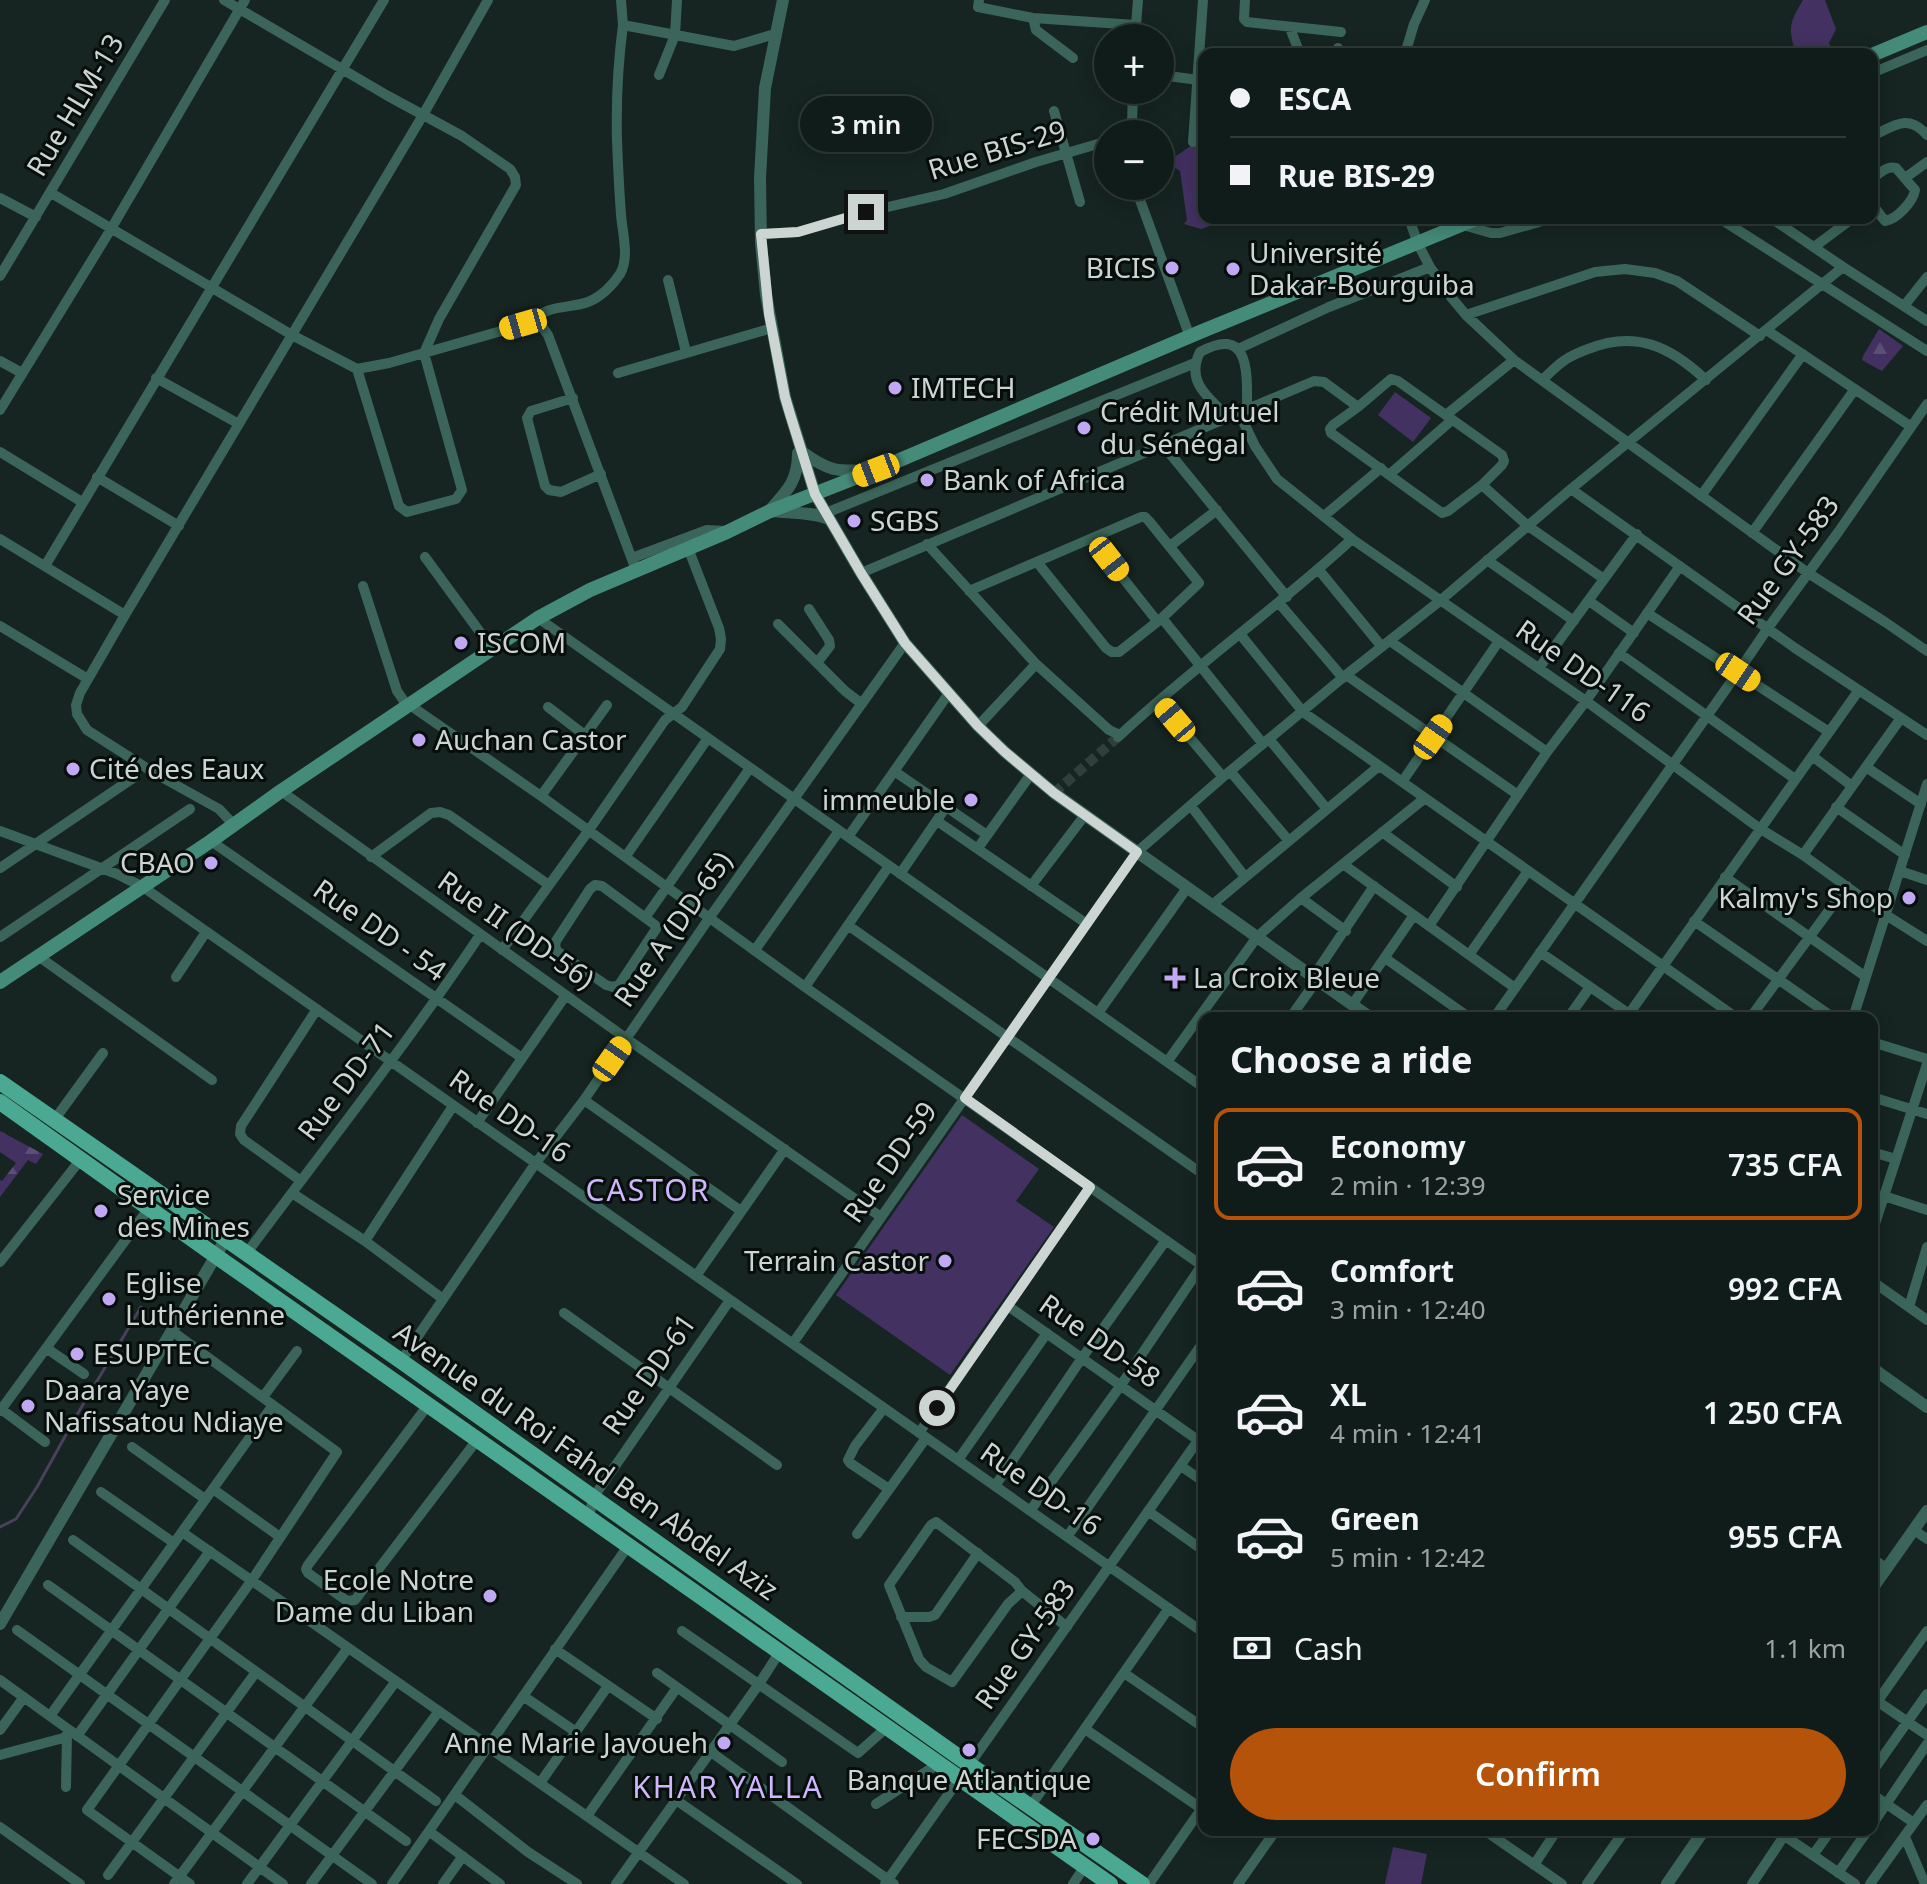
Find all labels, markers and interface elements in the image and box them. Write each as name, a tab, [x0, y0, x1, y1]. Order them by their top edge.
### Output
map controls	[1094, 24, 1174, 200]
button: +	[1094, 24, 1174, 104]
street label: Rue HLM-13	[17, 26, 132, 183]
text: ESCA	[1278, 78, 1351, 119]
callout: 3 min	[800, 96, 932, 152]
text: 3 min	[831, 106, 901, 142]
street label: Rue BIS-29	[923, 110, 1070, 188]
button: −	[1094, 120, 1174, 200]
text: Rue BIS-29	[1278, 155, 1435, 196]
route end	[848, 194, 884, 230]
place label: Université Dakar-Bourguiba	[1249, 233, 1475, 303]
place label: BICIS	[1086, 248, 1156, 286]
marker: BICIS	[1163, 259, 1181, 277]
marker: Université Dakar-Bourguiba	[1224, 260, 1242, 278]
car	[497, 306, 549, 342]
place label: IMTECH	[911, 368, 1015, 406]
marker: IMTECH	[886, 379, 904, 397]
place label: Crédit Mutuel du Sénégal	[1100, 392, 1279, 462]
marker: Crédit Mutuel du Sénégal	[1075, 419, 1093, 437]
car	[849, 450, 903, 490]
place label: Bank of Africa	[943, 460, 1126, 498]
marker: Bank of Africa	[918, 471, 936, 489]
street label: Rue GY-583	[1727, 487, 1847, 632]
place label: SGBS	[870, 501, 939, 539]
marker: SGBS	[845, 512, 863, 530]
car	[1085, 533, 1133, 585]
street label: Rue DD-116	[1509, 610, 1658, 730]
place label: ISCOM	[477, 623, 566, 661]
marker: ISCOM	[452, 634, 470, 652]
car	[1711, 649, 1765, 695]
car	[1150, 694, 1200, 746]
car	[1409, 710, 1457, 764]
place label: Auchan Castor	[435, 720, 627, 758]
marker: Auchan Castor	[410, 731, 428, 749]
place label: Cité des Eaux	[89, 749, 264, 787]
marker: Cité des Eaux	[64, 760, 82, 778]
place label: immeuble	[822, 780, 955, 818]
marker: immeuble	[962, 791, 980, 809]
place label: CBAO	[120, 843, 195, 881]
street label: Rue A (DD-65)	[605, 843, 740, 1014]
marker: CBAO	[202, 854, 220, 872]
street label: Rue II (DD-56)	[431, 861, 602, 997]
street label: Rue DD - 54	[306, 869, 455, 989]
place label: Kalmy's Shop	[1718, 878, 1893, 916]
marker: Kalmy's Shop	[1900, 889, 1918, 907]
place label: La Croix Bleue	[1193, 958, 1380, 996]
marker: La Croix Bleue	[1164, 967, 1186, 989]
street label: Rue DD-71	[288, 1013, 402, 1148]
car	[588, 1032, 636, 1086]
text: Choose a ride	[1230, 1035, 1472, 1084]
street label: Rue DD-16	[442, 1060, 579, 1171]
street label: Rue DD-59	[834, 1093, 945, 1230]
text: Economy	[1330, 1126, 1466, 1167]
icon: car	[1234, 1128, 1306, 1200]
text: 735 CFA	[1728, 1144, 1842, 1185]
text: 2 min · 12:39	[1330, 1167, 1486, 1203]
district label: CASTOR	[586, 1169, 710, 1210]
place label: Service des Mines	[117, 1175, 250, 1245]
marker: Service des Mines	[92, 1202, 110, 1220]
place label: Terrain Castor	[744, 1241, 929, 1279]
text: Comfort	[1330, 1250, 1454, 1291]
marker: Terrain Castor	[936, 1252, 954, 1270]
icon: car	[1234, 1252, 1306, 1324]
place label: Eglise Luthérienne	[125, 1263, 285, 1333]
text: 992 CFA	[1728, 1268, 1842, 1309]
street label: Rue DD-58	[1032, 1285, 1169, 1396]
marker: Eglise Luthérienne	[100, 1290, 118, 1308]
text: 3 min · 12:40	[1330, 1291, 1486, 1327]
street label: Rue DD-61	[593, 1305, 704, 1442]
street label: Avenue du Roi Fahd Ben Abdel Aziz	[387, 1312, 786, 1608]
place label: ESUPTEC	[93, 1334, 210, 1372]
marker: ESUPTEC	[68, 1345, 86, 1363]
place label: Daara Yaye Nafissatou Ndiaye	[44, 1370, 284, 1440]
text: XL	[1330, 1374, 1367, 1415]
icon: car	[1234, 1376, 1306, 1448]
route start	[919, 1390, 955, 1426]
text: 1 250 CFA	[1703, 1392, 1842, 1433]
marker: Daara Yaye Nafissatou Ndiaye	[19, 1397, 37, 1415]
text: 4 min · 12:41	[1330, 1415, 1486, 1451]
street label: Rue DD-16	[973, 1433, 1110, 1544]
text: Green	[1330, 1498, 1420, 1539]
icon: car	[1234, 1500, 1306, 1572]
text: 955 CFA	[1728, 1516, 1842, 1557]
text: 5 min · 12:42	[1330, 1539, 1486, 1575]
place label: Ecole Notre Dame du Liban	[275, 1560, 474, 1630]
street label: Rue GY-583	[965, 1571, 1083, 1716]
marker: Ecole Notre Dame du Liban	[481, 1587, 499, 1605]
icon: cash	[1230, 1626, 1274, 1670]
text: Cash	[1294, 1628, 1363, 1669]
text: 1.1 km	[1764, 1630, 1846, 1666]
place label: Anne Marie Javoueh	[445, 1723, 708, 1761]
button: Confirm	[1230, 1728, 1846, 1820]
marker: Anne Marie Javoueh	[715, 1734, 733, 1752]
marker: Banque Atlantique	[960, 1741, 978, 1759]
place label: Banque Atlantique	[847, 1760, 1091, 1798]
district label: KHAR YALLA	[632, 1766, 824, 1807]
place label: FECSDA	[976, 1819, 1077, 1857]
marker: FECSDA	[1084, 1830, 1102, 1848]

